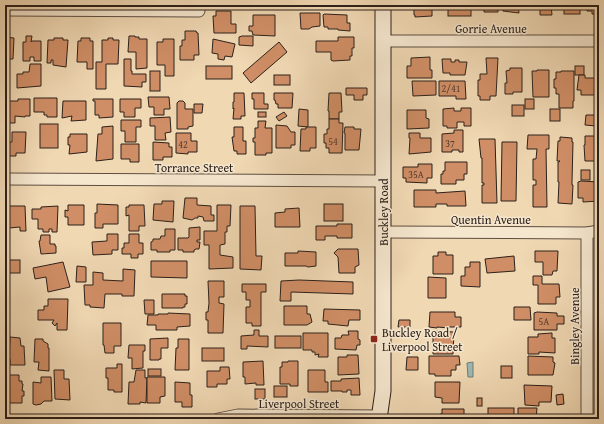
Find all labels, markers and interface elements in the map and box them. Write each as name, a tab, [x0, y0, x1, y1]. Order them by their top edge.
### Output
street label: Gorrie Avenue	[455, 20, 527, 37]
house number: 2/41	[441, 81, 461, 96]
house number: 54	[328, 134, 338, 149]
house number: 37	[445, 136, 455, 151]
house number: 42	[178, 137, 188, 152]
street label: Torrance Street	[155, 159, 234, 176]
house number: 35A	[408, 167, 424, 182]
street label: Buckley Road	[375, 178, 392, 246]
street label: Quentin Avenue	[451, 211, 531, 228]
street label: Bingley Avenue	[566, 287, 583, 365]
house number: 5A	[539, 314, 549, 329]
place label: Buckley Road / Liverpool Street	[382, 324, 463, 355]
marker: Buckley Road / Liverpool Street	[369, 334, 379, 344]
street label: Liverpool Street	[259, 395, 340, 412]

